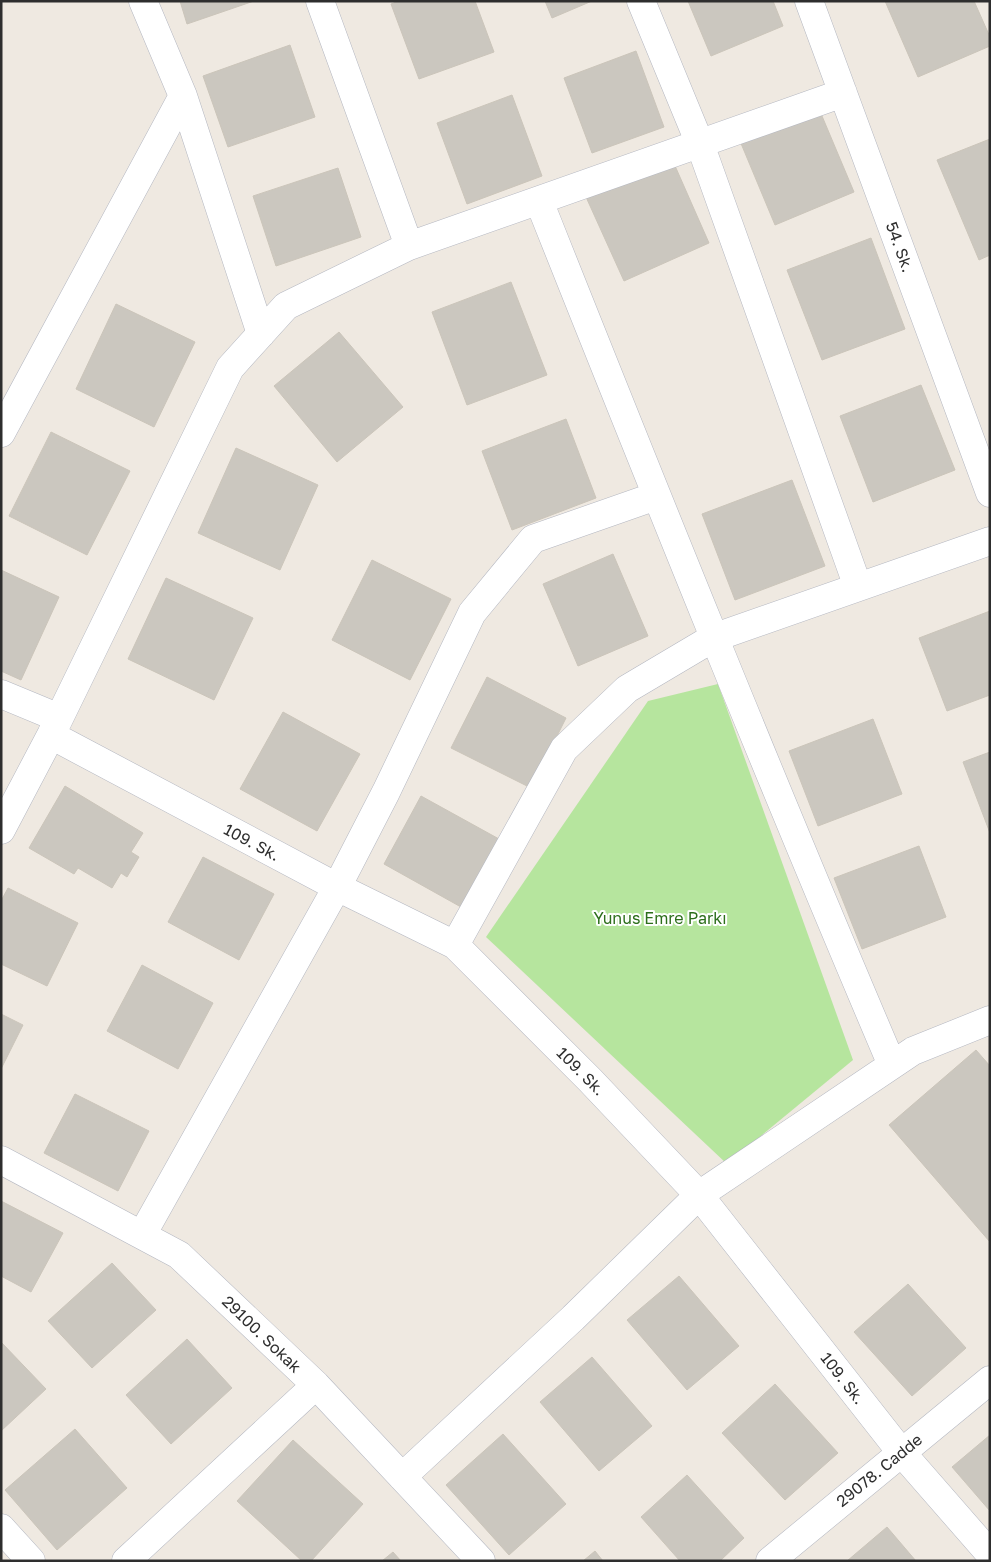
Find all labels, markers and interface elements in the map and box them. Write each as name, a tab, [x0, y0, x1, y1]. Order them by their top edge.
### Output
street label: 54. Sk.	[882, 219, 918, 275]
street label: 109. Sk.	[221, 819, 283, 865]
park label: Yunus Emre Parkı	[593, 908, 727, 928]
street label: 109. Sk.	[553, 1043, 609, 1099]
street label: 29100. Sokak	[218, 1291, 306, 1377]
street label: 109. Sk.	[817, 1348, 869, 1408]
street label: 29078. Cadde	[832, 1429, 926, 1511]

